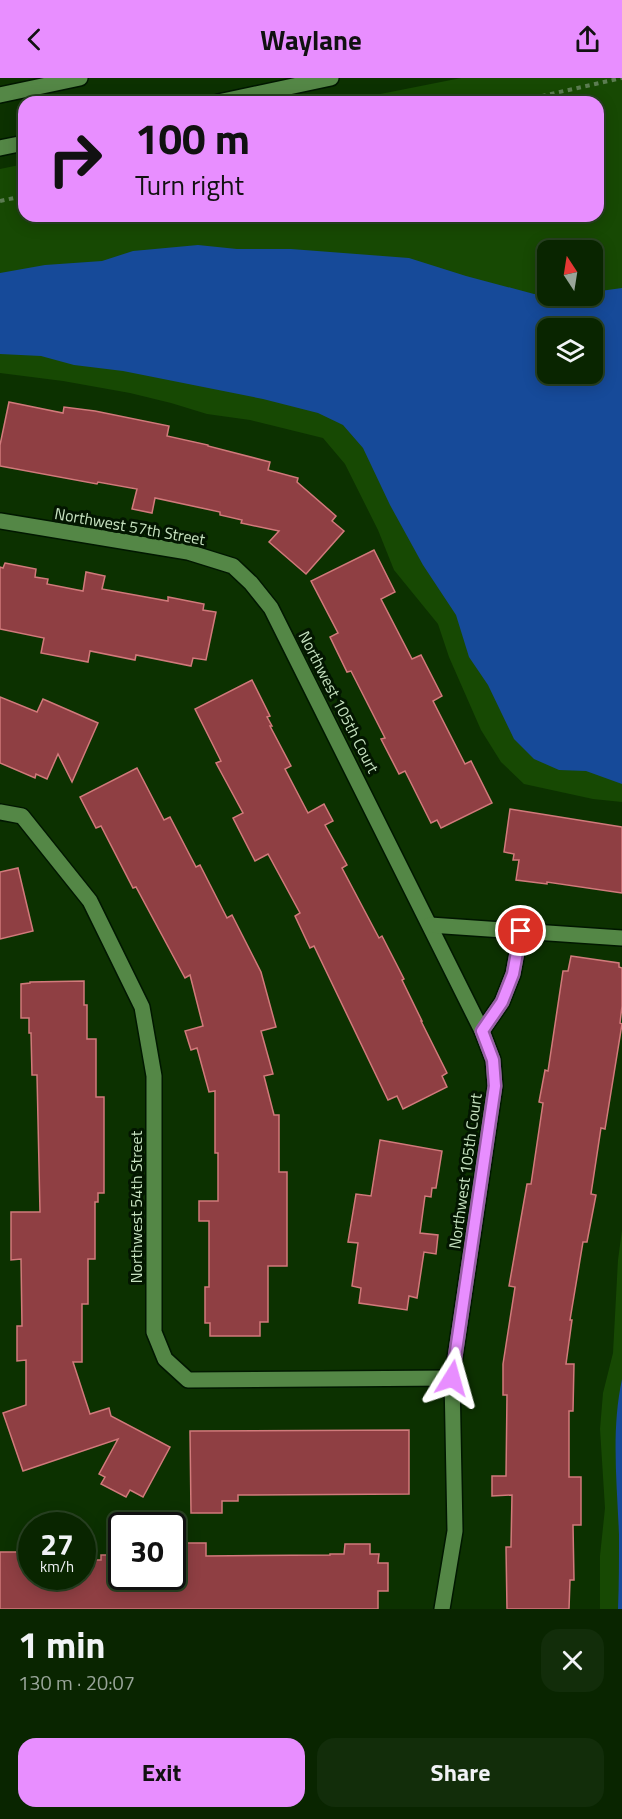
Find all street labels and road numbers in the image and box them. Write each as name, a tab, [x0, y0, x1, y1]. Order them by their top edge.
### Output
street label: Northwest 57th Street	[53, 501, 208, 551]
street label: Northwest 105th Court	[293, 627, 385, 778]
street label: Northwest 105th Court	[442, 1091, 488, 1250]
street label: Northwest 54th Street	[124, 1130, 148, 1283]

